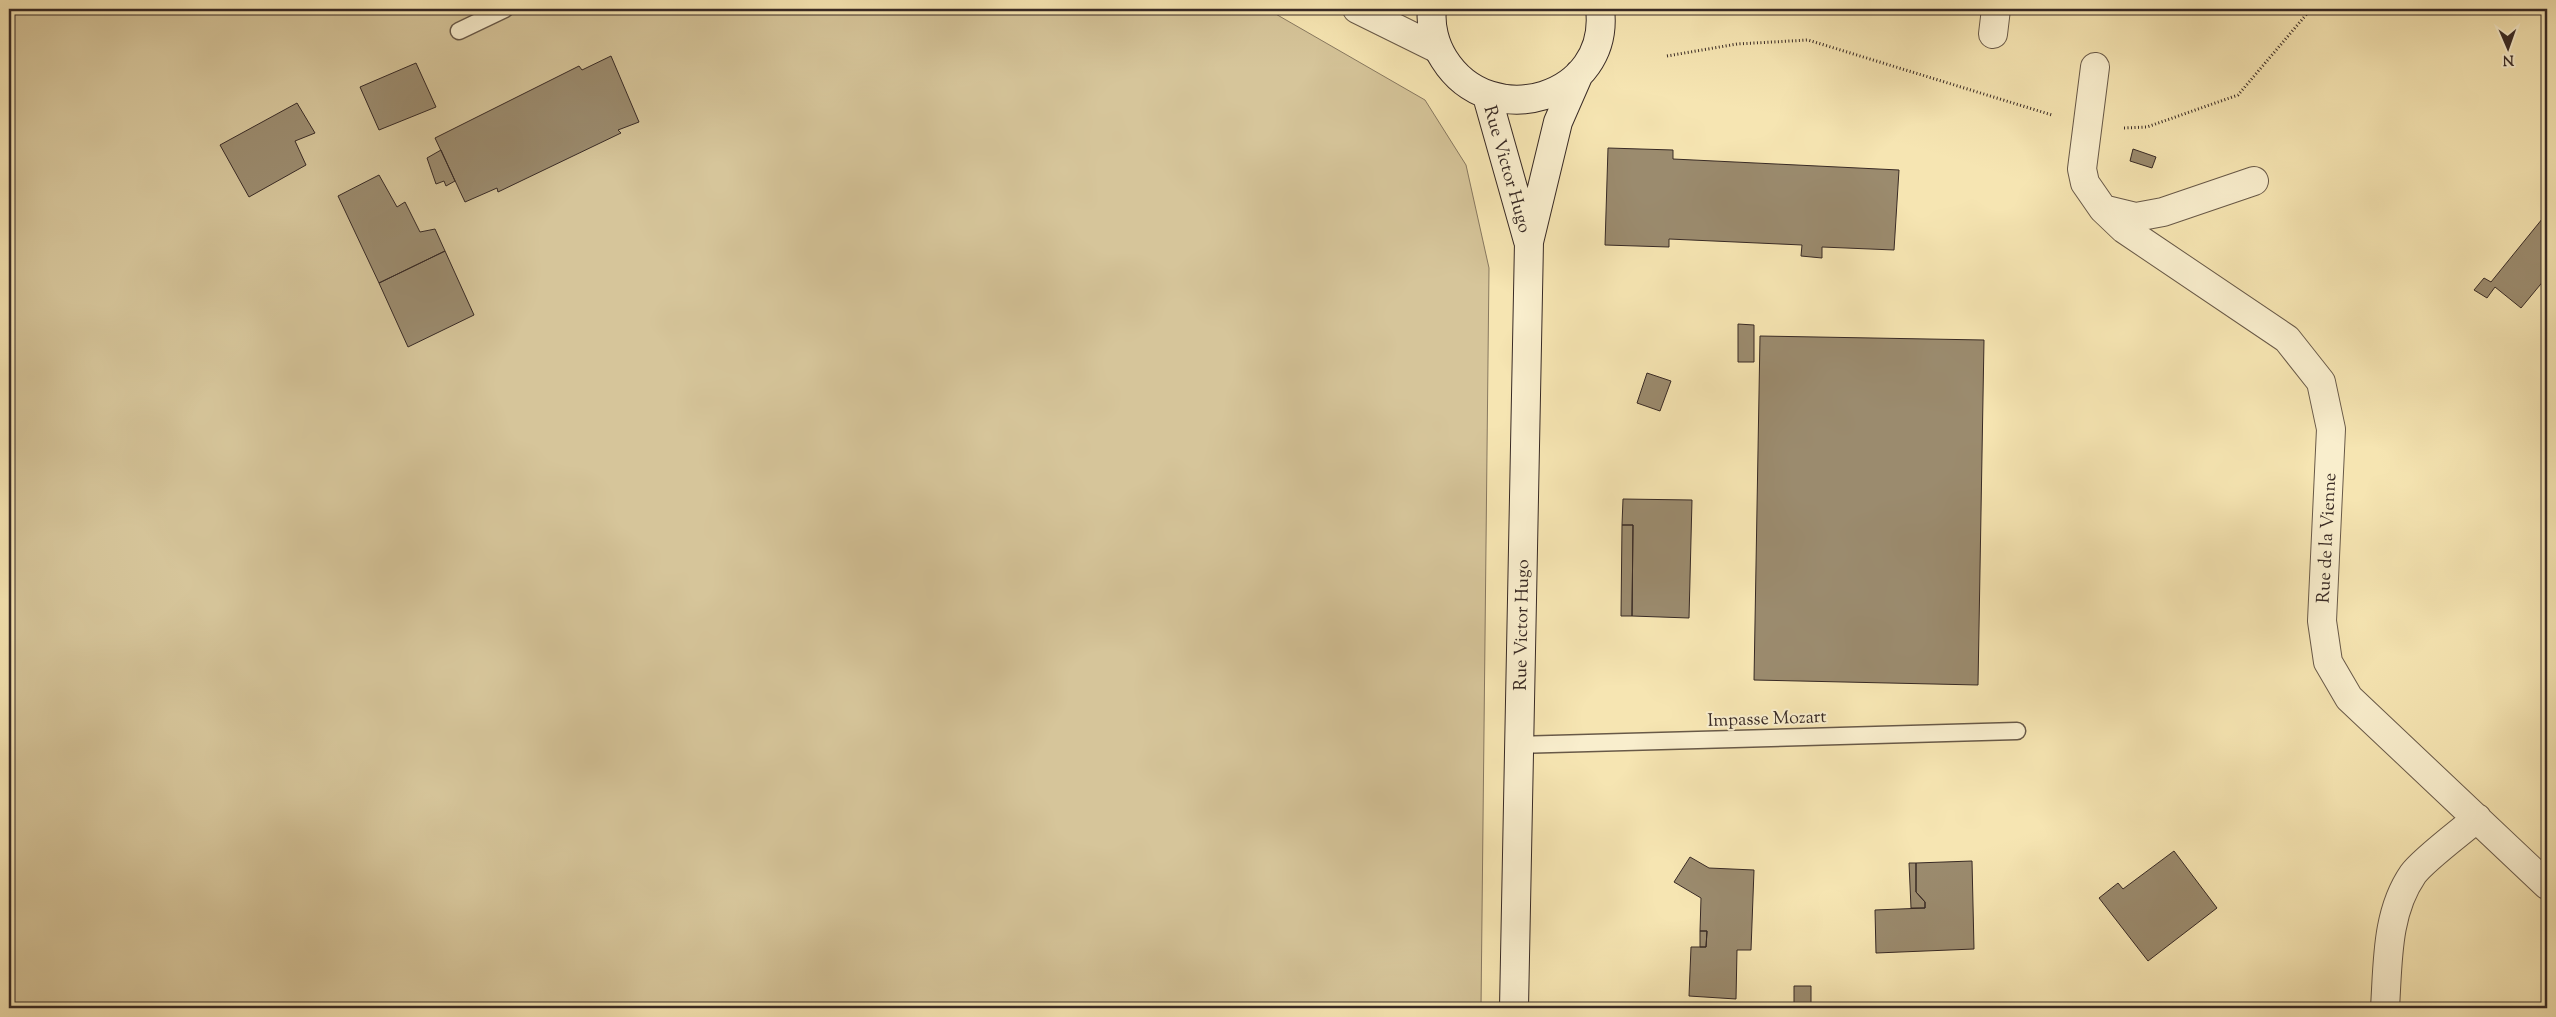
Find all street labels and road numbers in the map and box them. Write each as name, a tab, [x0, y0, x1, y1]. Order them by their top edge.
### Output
street label: Rue Victor Hugo	[1475, 103, 1537, 236]
street label: Rue de la Vienne	[2312, 472, 2344, 604]
street label: Rue Victor Hugo	[1509, 559, 1537, 691]
street label: Impasse Mozart	[1707, 705, 1827, 735]

